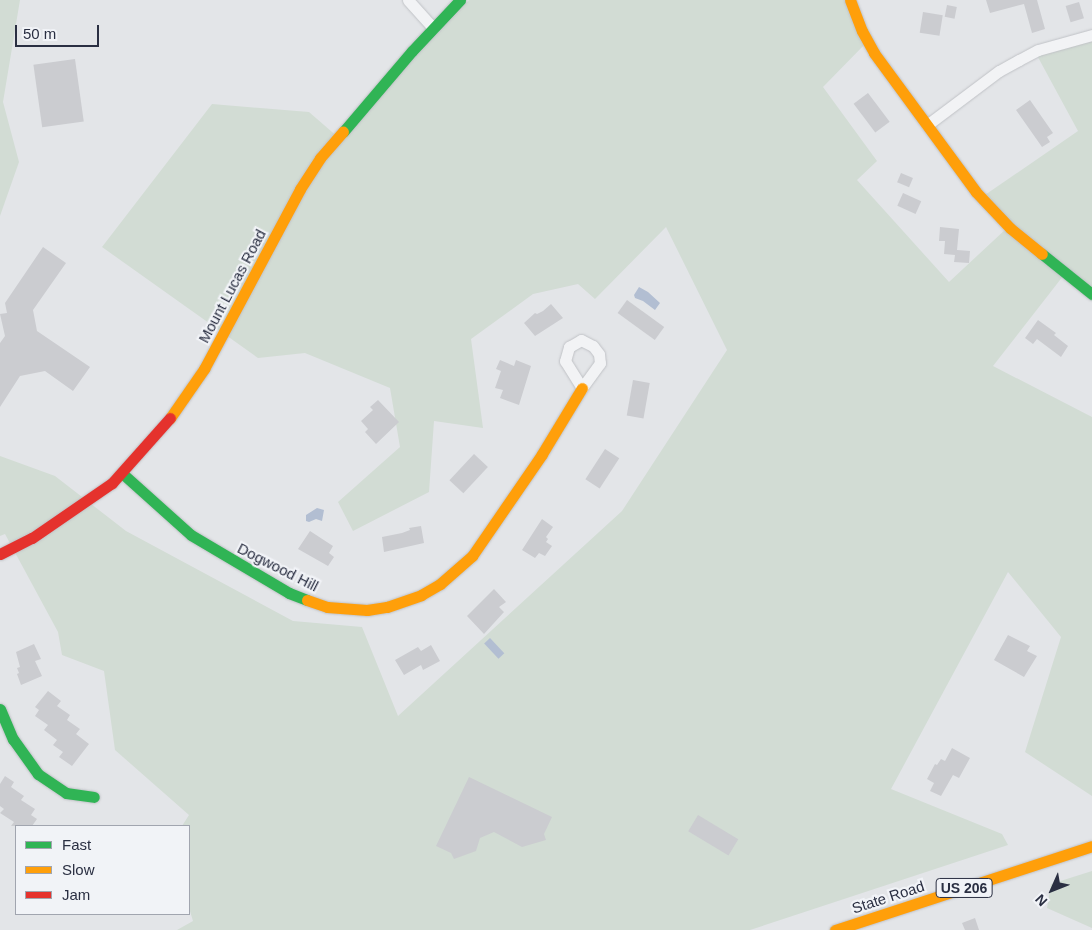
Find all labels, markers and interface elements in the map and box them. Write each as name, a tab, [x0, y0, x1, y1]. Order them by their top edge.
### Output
scale bar	[18, 15, 101, 47]
text: 50 m	[23, 25, 56, 42]
street label: Mount Lucas Road	[194, 226, 270, 346]
street label: Dogwood Hill	[235, 539, 321, 595]
legend	[15, 825, 190, 915]
text: Fast	[62, 836, 91, 853]
text: Slow	[62, 861, 95, 878]
north arrow	[1027, 865, 1077, 915]
road number: US 206	[935, 876, 993, 900]
street label: State Road	[850, 877, 926, 917]
text: Jam	[62, 886, 90, 903]
text: N	[1032, 891, 1050, 910]

